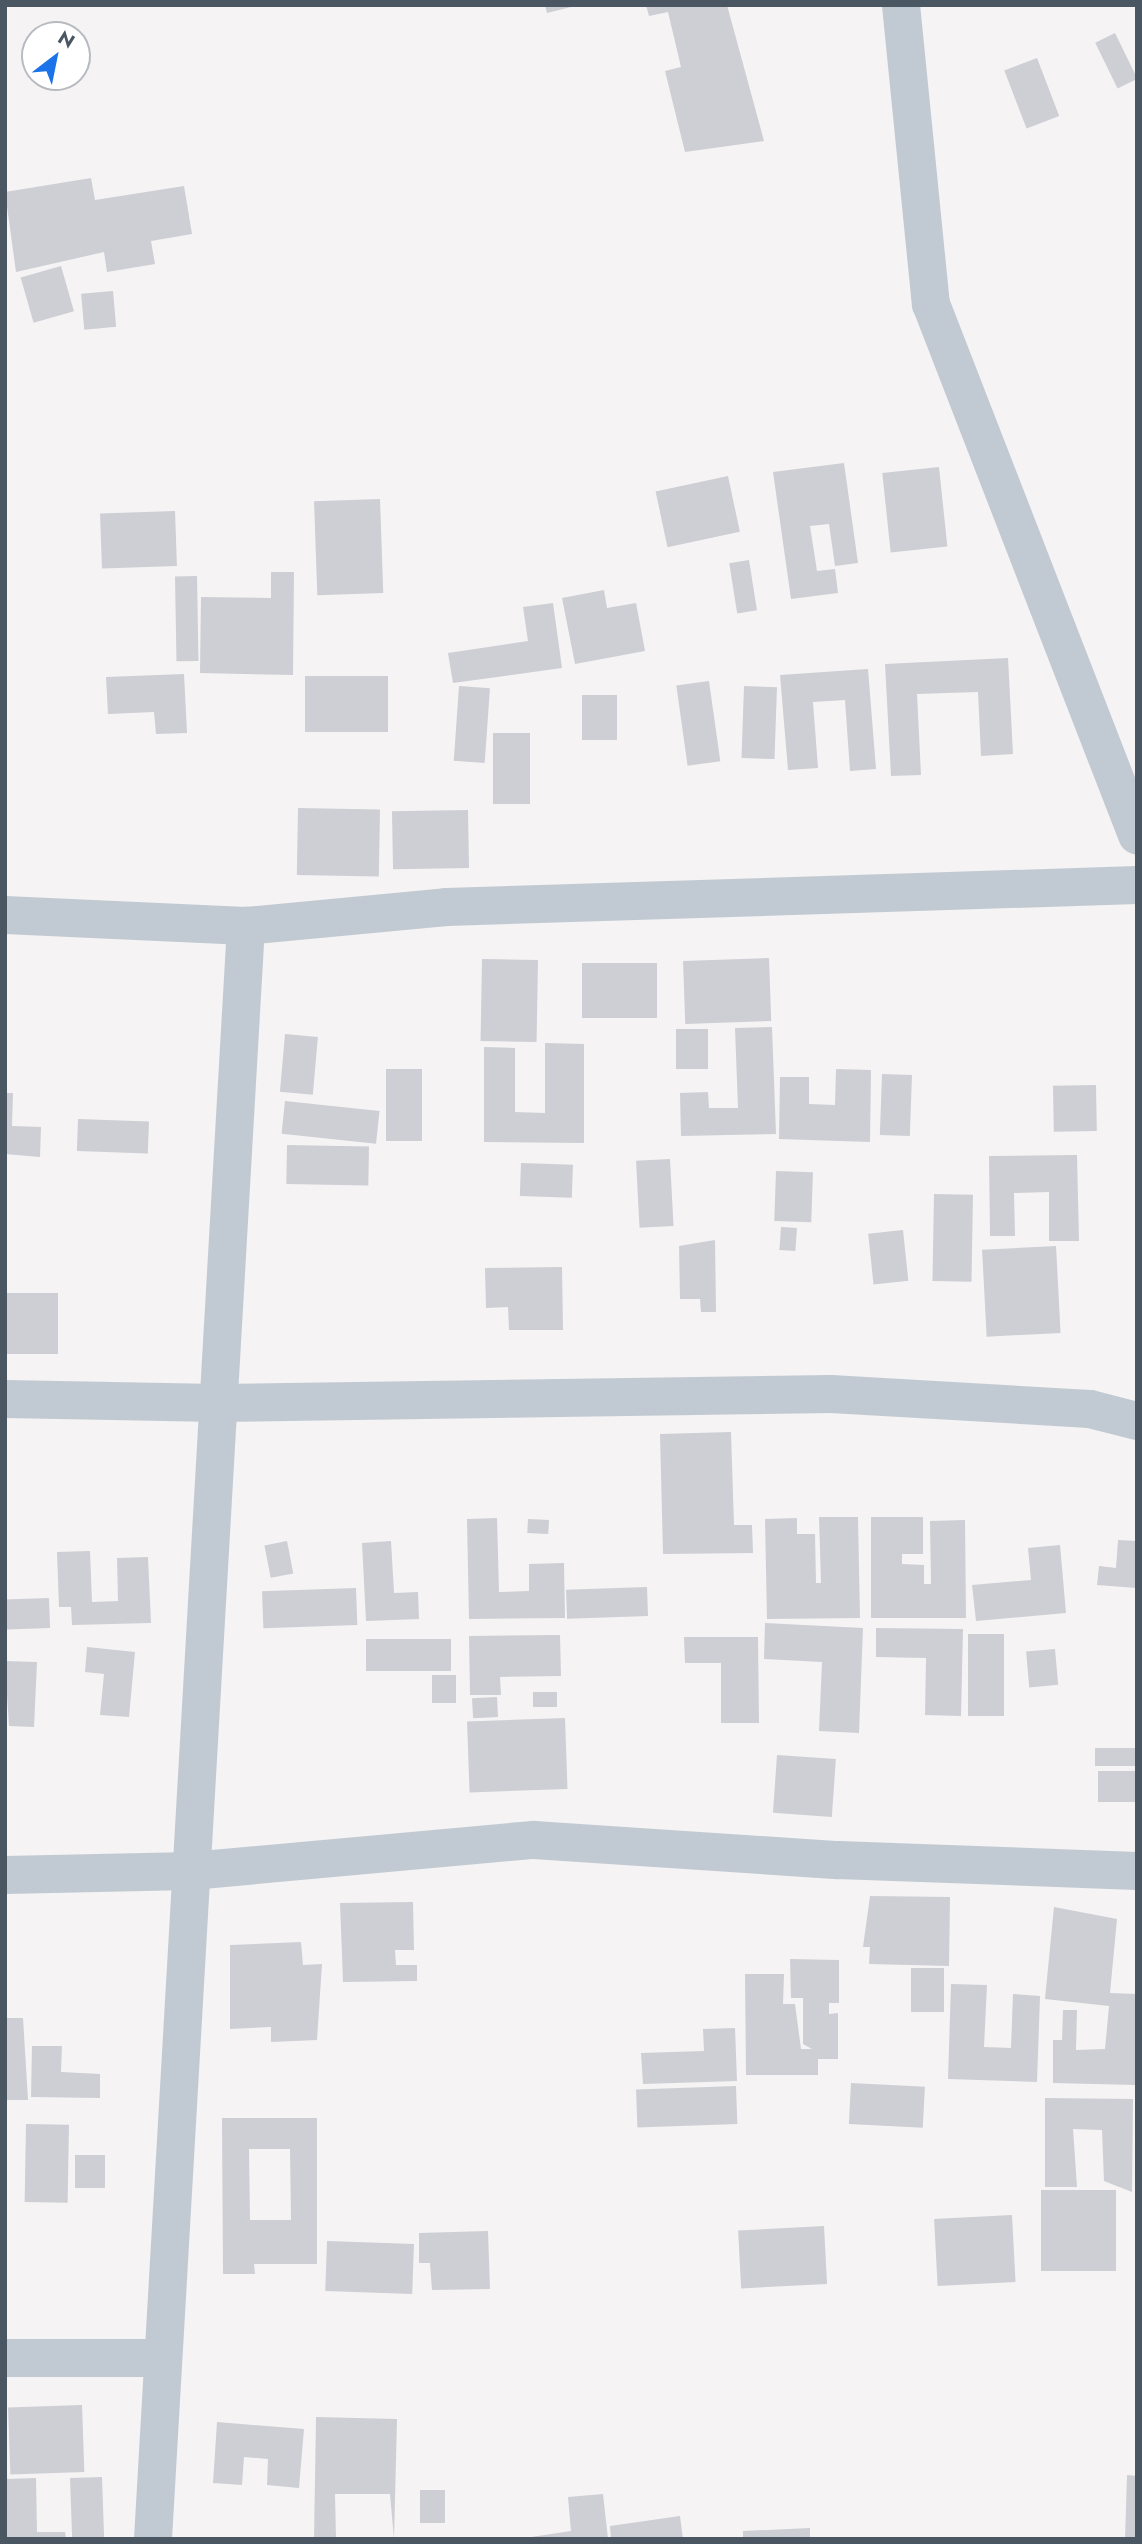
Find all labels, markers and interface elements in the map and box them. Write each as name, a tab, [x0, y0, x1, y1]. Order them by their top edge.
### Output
north arrow	[21, 21, 91, 91]
text: N	[53, 24, 80, 55]

